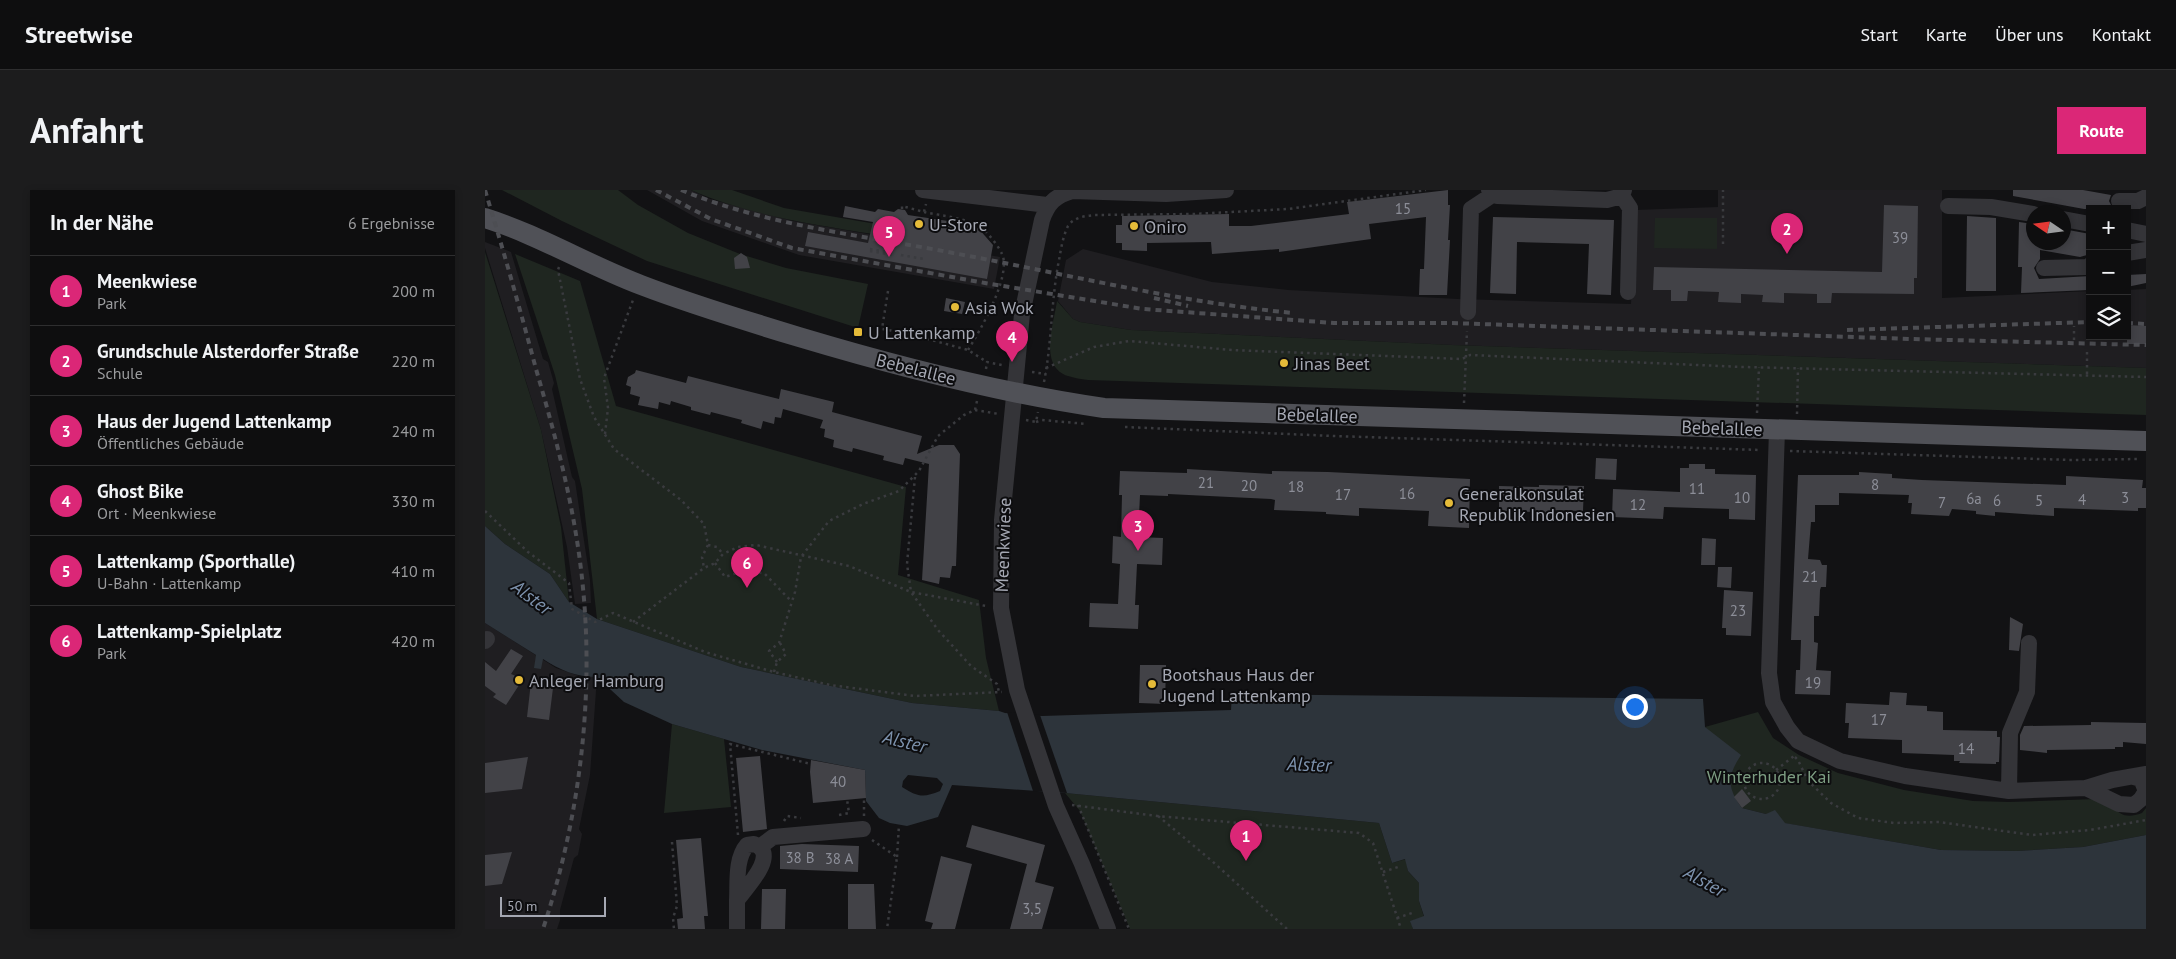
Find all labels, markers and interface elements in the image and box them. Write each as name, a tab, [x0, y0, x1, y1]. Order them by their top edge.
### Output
text: Streetwise	[25, 19, 133, 50]
text: Start	[1860, 23, 1898, 46]
text: Karte	[1926, 23, 1967, 46]
text: Über uns	[1995, 23, 2064, 46]
text: Kontakt	[2092, 23, 2151, 46]
text: Anfahrt	[30, 107, 143, 153]
button: Route	[2057, 107, 2146, 154]
house number: 15	[1395, 199, 1411, 218]
north arrow	[2026, 205, 2071, 250]
map controls	[2086, 205, 2131, 340]
button: +	[2086, 205, 2131, 250]
text: In der Nähe	[50, 209, 154, 236]
text: 6 Ergebnisse	[348, 213, 435, 233]
place label: U-Store	[929, 213, 988, 236]
pin: 2	[1771, 213, 1803, 254]
place label: Oniro	[1144, 215, 1187, 238]
pin: 5	[873, 216, 905, 257]
marker: U-Store	[913, 218, 925, 230]
marker: Oniro	[1128, 220, 1140, 232]
house number: 39	[1892, 228, 1908, 247]
button: −	[2086, 250, 2131, 295]
text: Meenkwiese	[97, 269, 197, 293]
text: 1	[61, 281, 71, 301]
text: 200 m	[392, 281, 435, 301]
text: Park	[97, 293, 126, 313]
button: layers	[2086, 295, 2131, 340]
place label: Asia Wok	[965, 296, 1034, 319]
marker: Asia Wok	[949, 301, 961, 313]
place label: U Lattenkamp	[868, 321, 975, 344]
pin: 4	[996, 321, 1028, 362]
marker: U Lattenkamp	[852, 326, 864, 338]
text: Grundschule Alsterdorfer Straße	[97, 339, 359, 363]
street label: Bebelallee	[874, 348, 958, 390]
text: 2	[61, 351, 71, 371]
text: 220 m	[392, 351, 435, 371]
place label: Jinas Beet	[1293, 352, 1370, 375]
marker: Jinas Beet	[1278, 357, 1290, 369]
text: Schule	[97, 363, 143, 383]
street label: Bebelallee	[1276, 402, 1358, 428]
text: Haus der Jugend Lattenkamp	[97, 409, 332, 433]
street label: Bebelallee	[1681, 415, 1763, 441]
text: 3	[61, 421, 71, 441]
text: 240 m	[392, 421, 435, 441]
text: Öffentliches Gebäude	[97, 433, 244, 453]
house number: 21	[1198, 473, 1214, 492]
house number: 8	[1871, 475, 1879, 494]
house number: 20	[1241, 476, 1257, 495]
house number: 18	[1288, 477, 1304, 496]
text: Ghost Bike	[97, 479, 184, 503]
house number: 11	[1689, 479, 1705, 498]
place label: Generalkonsulat Republik Indonesien	[1459, 482, 1615, 526]
house number: 16	[1399, 484, 1415, 503]
house number: 17	[1335, 485, 1351, 504]
house number: 10	[1734, 488, 1750, 507]
house number: 3	[2121, 488, 2129, 507]
house number: 6a	[1966, 489, 1982, 508]
house number: 4	[2078, 490, 2086, 509]
text: 4	[61, 491, 71, 511]
text: 330 m	[392, 491, 435, 511]
house number: 6	[1993, 491, 2001, 510]
house number: 5	[2035, 491, 2043, 510]
house number: 7	[1938, 493, 1946, 512]
house number: 12	[1630, 495, 1646, 514]
street label: Meenkwiese	[990, 497, 1016, 593]
marker: Generalkonsulat Republik Indonesien	[1443, 497, 1455, 509]
text: Ort · Meenkwiese	[97, 503, 216, 523]
pin: 3	[1122, 510, 1154, 551]
pin: 6	[731, 547, 763, 588]
text: Lattenkamp (Sporthalle)	[97, 549, 296, 573]
text: 5	[61, 561, 71, 581]
text: 410 m	[392, 561, 435, 581]
house number: 21	[1802, 567, 1818, 586]
text: U-Bahn · Lattenkamp	[97, 573, 241, 593]
water label: Alster	[506, 574, 558, 621]
house number: 23	[1730, 601, 1746, 620]
text: Lattenkamp-Spielplatz	[97, 619, 282, 643]
text: 6	[61, 631, 71, 651]
text: 420 m	[392, 631, 435, 651]
text: Park	[97, 643, 126, 663]
place label: Bootshaus Haus der Jugend Lattenkamp	[1161, 663, 1314, 707]
place label: Anleger Hamburg	[529, 669, 664, 692]
house number: 19	[1805, 673, 1821, 692]
marker: Anleger Hamburg	[513, 674, 525, 686]
marker: Bootshaus Haus der Jugend Lattenkamp	[1146, 678, 1158, 690]
your location	[1622, 694, 1648, 720]
house number: 17	[1871, 710, 1887, 729]
water label: Alster	[880, 724, 931, 758]
house number: 14	[1958, 739, 1974, 758]
water label: Alster	[1285, 751, 1333, 777]
park label: Winterhuder Kai	[1707, 765, 1831, 788]
house number: 40	[830, 772, 846, 791]
pin: 1	[1230, 820, 1262, 861]
house number: 38 B	[785, 848, 815, 867]
house number: 38 A	[825, 849, 854, 868]
water label: Alster	[1679, 859, 1732, 903]
scale bar	[500, 894, 606, 917]
text: 50 m	[507, 897, 537, 915]
house number: 3,5	[1022, 899, 1042, 918]

